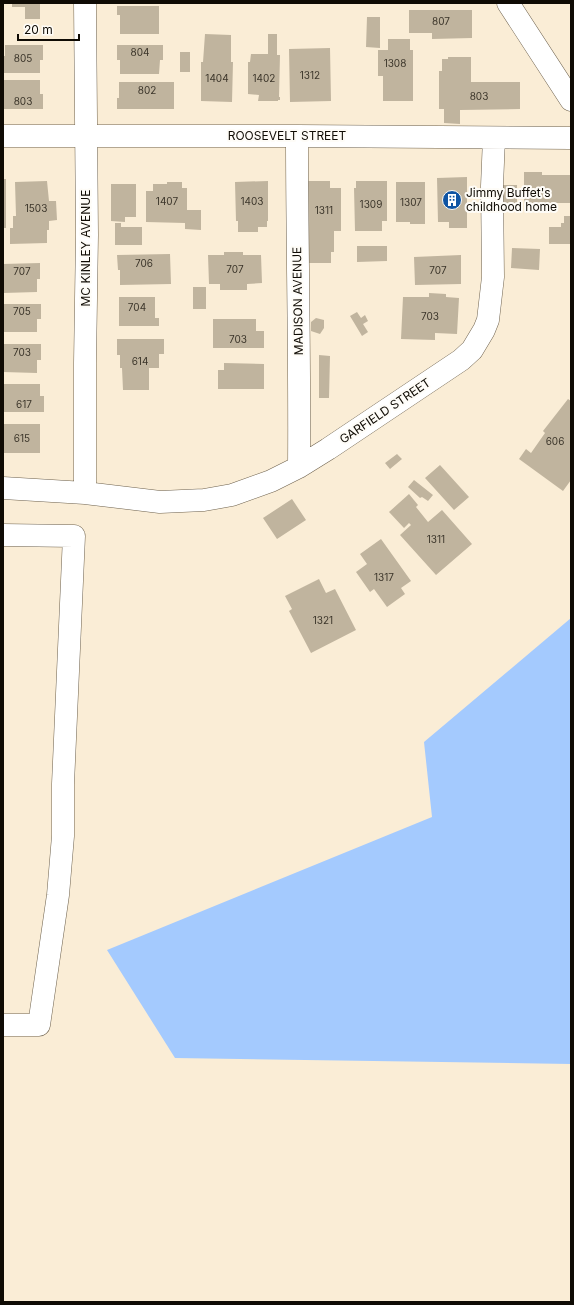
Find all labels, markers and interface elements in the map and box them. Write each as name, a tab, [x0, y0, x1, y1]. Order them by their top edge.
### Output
house number: 807	[432, 15, 450, 27]
scale bar	[18, 16, 79, 42]
text: 20 m	[24, 22, 53, 37]
house number: 804	[131, 46, 149, 58]
house number: 805	[14, 52, 32, 64]
house number: 1308	[384, 57, 406, 69]
house number: 1312	[300, 69, 320, 81]
house number: 1404	[205, 72, 229, 84]
house number: 1402	[253, 72, 275, 84]
house number: 802	[138, 84, 156, 96]
house number: 803	[470, 90, 488, 102]
house number: 803	[14, 95, 32, 107]
street label: ROOSEVELT STREET	[228, 128, 347, 143]
place label: Jimmy Buffet's childhood home	[466, 185, 557, 214]
building icon: Jimmy Buffet's childhood home	[441, 189, 463, 211]
street label: MC KINLEY AVENUE	[78, 190, 93, 306]
house number: 1407	[156, 195, 178, 207]
house number: 1403	[240, 195, 264, 207]
house number: 1307	[400, 196, 422, 208]
house number: 1309	[360, 198, 382, 210]
house number: 1503	[25, 202, 47, 214]
house number: 1311	[315, 204, 333, 216]
street label: MADISON AVENUE	[289, 247, 306, 355]
house number: 706	[135, 257, 153, 269]
house number: 707	[226, 263, 244, 275]
house number: 707	[429, 264, 447, 276]
house number: 707	[13, 265, 31, 277]
house number: 704	[128, 301, 146, 313]
house number: 705	[13, 305, 31, 317]
house number: 703	[421, 310, 439, 322]
house number: 703	[229, 333, 247, 345]
house number: 703	[13, 346, 31, 358]
house number: 614	[132, 355, 148, 367]
street label: GARFIELD STREET	[336, 374, 433, 447]
house number: 617	[16, 398, 32, 410]
house number: 615	[14, 432, 30, 444]
house number: 606	[546, 435, 564, 447]
house number: 1311	[427, 533, 445, 545]
house number: 1317	[374, 571, 394, 583]
house number: 1321	[313, 614, 333, 626]

